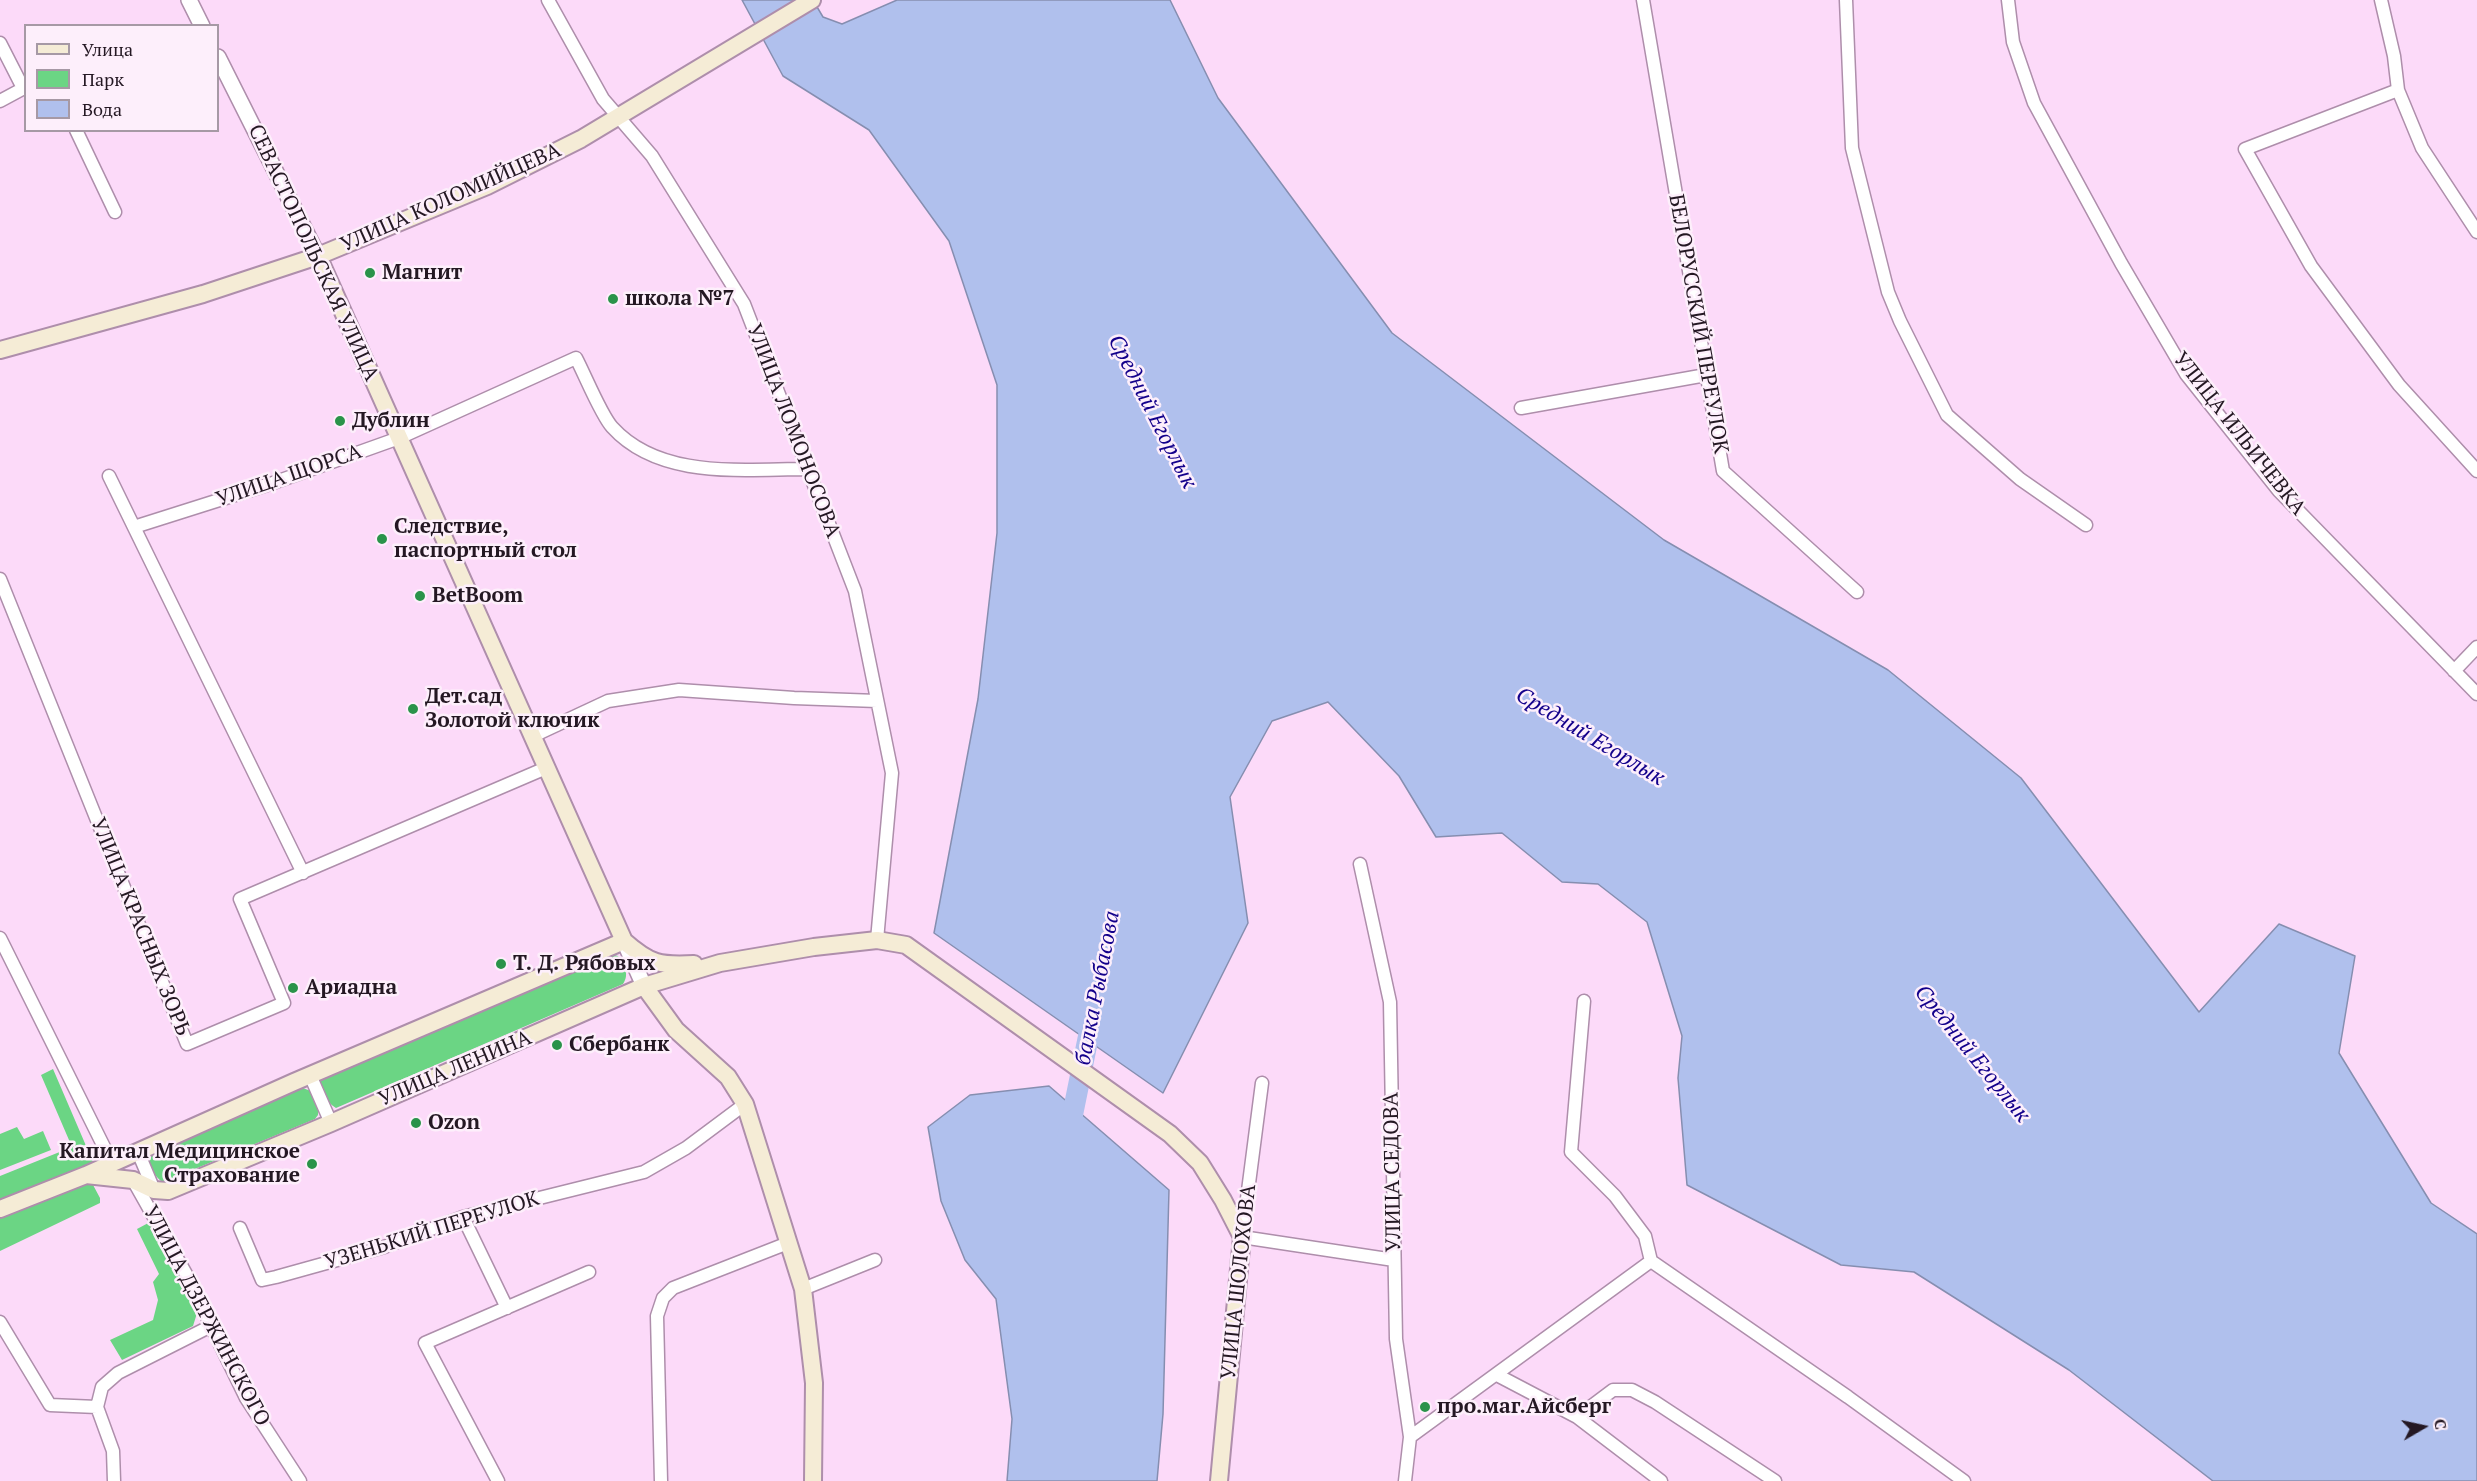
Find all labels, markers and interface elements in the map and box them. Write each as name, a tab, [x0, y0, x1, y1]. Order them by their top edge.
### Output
legend	[24, 24, 219, 132]
text: Улица	[82, 37, 133, 61]
text: Парк	[82, 67, 124, 91]
text: Вода	[82, 97, 122, 121]
street label: СЕВАСТОПОЛЬСКАЯ УЛИЦА	[242, 121, 384, 385]
street label: УЛИЦА КОЛОМИЙЦЕВА	[337, 138, 565, 258]
street label: БЕЛОРУССКИЙ ПЕРЕУЛОК	[1663, 192, 1733, 456]
place label: Магнит	[382, 260, 462, 286]
marker: Магнит	[363, 266, 377, 280]
place label: школа №7	[625, 286, 734, 312]
marker: школа №7	[606, 292, 620, 306]
street label: УЛИЦА ЛОМОНОСОВА	[741, 321, 845, 541]
water label: Средний Егорлык	[1102, 331, 1202, 493]
street label: УЛИЦА ИЛЬИЧЕВКА	[2167, 347, 2311, 521]
place label: Дублин	[352, 408, 430, 434]
marker: Дублин	[333, 414, 347, 428]
street label: УЛИЦА ЩОРСА	[213, 439, 365, 513]
place label: Следствие, паспортный стол	[394, 514, 577, 564]
marker: Следствие, паспортный стол	[375, 532, 389, 546]
place label: BetBoom	[432, 583, 523, 609]
marker: BetBoom	[413, 589, 427, 603]
water label: Средний Егорлык	[1511, 682, 1669, 792]
place label: Дет.сад Золотой ключик	[425, 684, 599, 734]
marker: Дет.сад Золотой ключик	[406, 702, 420, 716]
street label: УЛИЦА КРАСНЫХ ЗОРЬ	[85, 814, 195, 1040]
water label: балка Рыбасова	[1070, 909, 1126, 1067]
place label: Т. Д. Рябовых	[513, 951, 656, 977]
marker: Т. Д. Рябовых	[494, 957, 508, 971]
place label: Ариадна	[305, 975, 397, 1001]
water label: Средний Егорлык	[1908, 980, 2036, 1128]
marker: Ариадна	[286, 981, 300, 995]
street label: УЛИЦА ЛЕНИНА	[375, 1025, 535, 1113]
place label: Сбербанк	[569, 1032, 669, 1058]
marker: Сбербанк	[550, 1038, 564, 1052]
street label: УЛИЦА СЕДОВА	[1379, 1092, 1407, 1252]
place label: Ozon	[428, 1110, 480, 1136]
marker: Ozon	[409, 1116, 423, 1130]
place label: Капитал Медицинское Страхование	[59, 1139, 300, 1189]
marker: Капитал Медицинское Страхование	[305, 1157, 319, 1171]
street label: УЛИЦА ШОЛОХОВА	[1216, 1183, 1262, 1381]
street label: УЗЕНЬКИЙ ПЕРЕУЛОК	[322, 1186, 542, 1276]
street label: УЛИЦА ДЗЕРЖИНСКОГО	[137, 1202, 275, 1430]
place label: про.маг.Айсберг	[1437, 1394, 1611, 1420]
north arrow	[2393, 1397, 2453, 1457]
marker: про.маг.Айсберг	[1418, 1400, 1432, 1414]
text: С	[2429, 1417, 2452, 1431]

